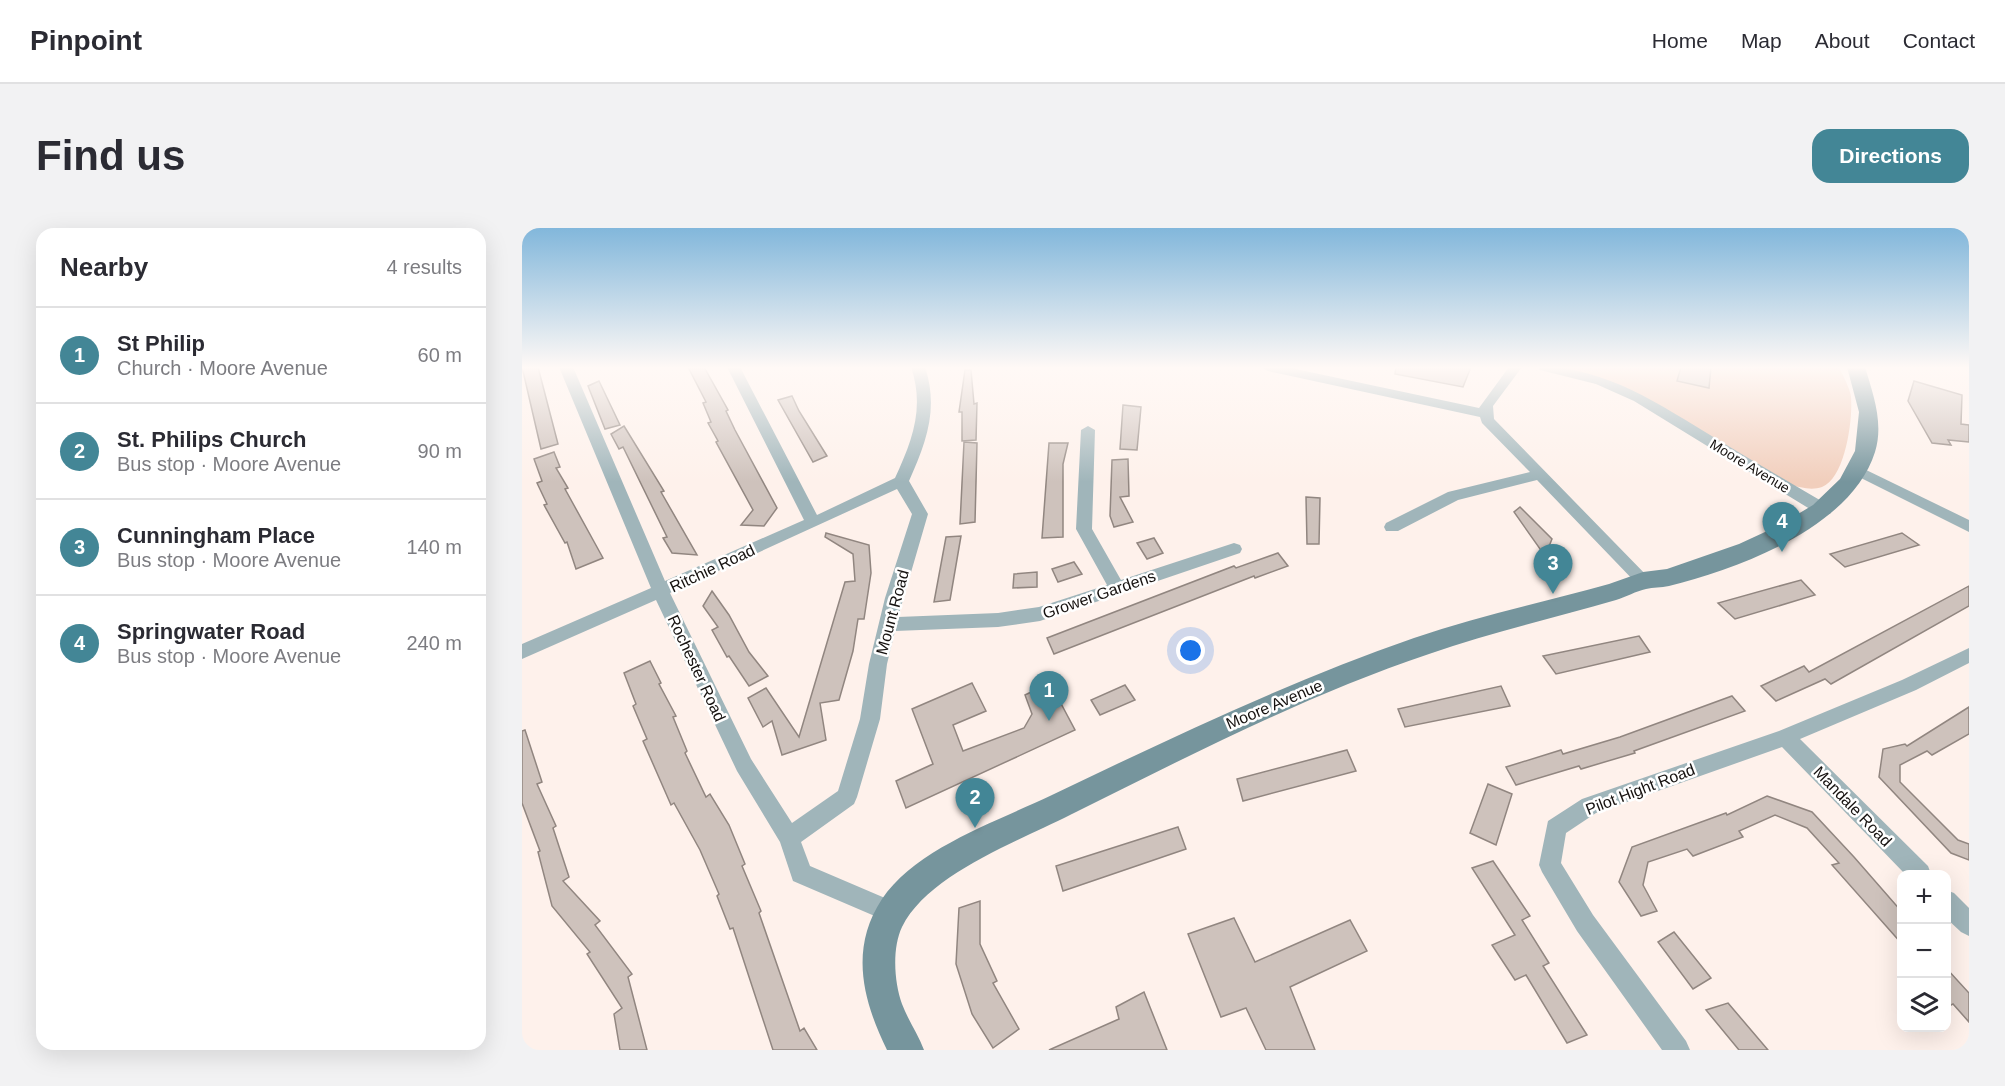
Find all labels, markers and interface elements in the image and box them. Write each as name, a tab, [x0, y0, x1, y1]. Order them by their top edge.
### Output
text: Pinpoint	[30, 25, 142, 56]
text: Home	[1652, 29, 1708, 52]
text: Map	[1741, 29, 1782, 52]
text: About	[1815, 29, 1870, 52]
text: Contact	[1903, 29, 1975, 52]
button: Directions	[1812, 129, 1969, 183]
text: Find us	[36, 132, 185, 179]
text: Nearby	[60, 252, 148, 282]
text: 4 results	[386, 256, 462, 278]
text: St Philip	[117, 331, 205, 356]
text: 1	[74, 344, 85, 366]
text: 60 m	[418, 344, 462, 366]
text: Church · Moore Avenue	[117, 357, 328, 379]
text: St. Philips Church	[117, 427, 306, 452]
street label: Moore Avenue	[1707, 436, 1793, 496]
text: 2	[74, 440, 85, 462]
text: 90 m	[418, 440, 462, 462]
text: Bus stop · Moore Avenue	[117, 453, 341, 475]
pin: 4	[1762, 502, 1802, 552]
text: Cunningham Place	[117, 523, 315, 548]
text: 3	[74, 536, 85, 558]
text: 140 m	[406, 536, 462, 558]
street label: Ritchie Road	[667, 541, 757, 596]
pin: 3	[1534, 544, 1572, 594]
text: Bus stop · Moore Avenue	[117, 549, 341, 571]
street label: Grower Gardens	[1040, 567, 1158, 622]
street label: Mount Road	[873, 568, 912, 656]
street label: Rochester Road	[664, 612, 729, 724]
text: Springwater Road	[117, 619, 305, 644]
text: 4	[74, 632, 85, 654]
text: 240 m	[406, 632, 462, 654]
your location	[1176, 636, 1205, 665]
text: Bus stop · Moore Avenue	[117, 645, 341, 667]
pin: 1	[1030, 672, 1068, 721]
street label: Moore Avenue	[1224, 676, 1325, 732]
street label: Pilot Hight Road	[1583, 761, 1697, 818]
street label: Mandale Road	[1810, 763, 1895, 850]
pin: 2	[956, 778, 994, 828]
map controls	[1897, 870, 1951, 1032]
button: +	[1897, 870, 1951, 924]
button: −	[1897, 924, 1951, 978]
button: layers	[1897, 978, 1951, 1032]

